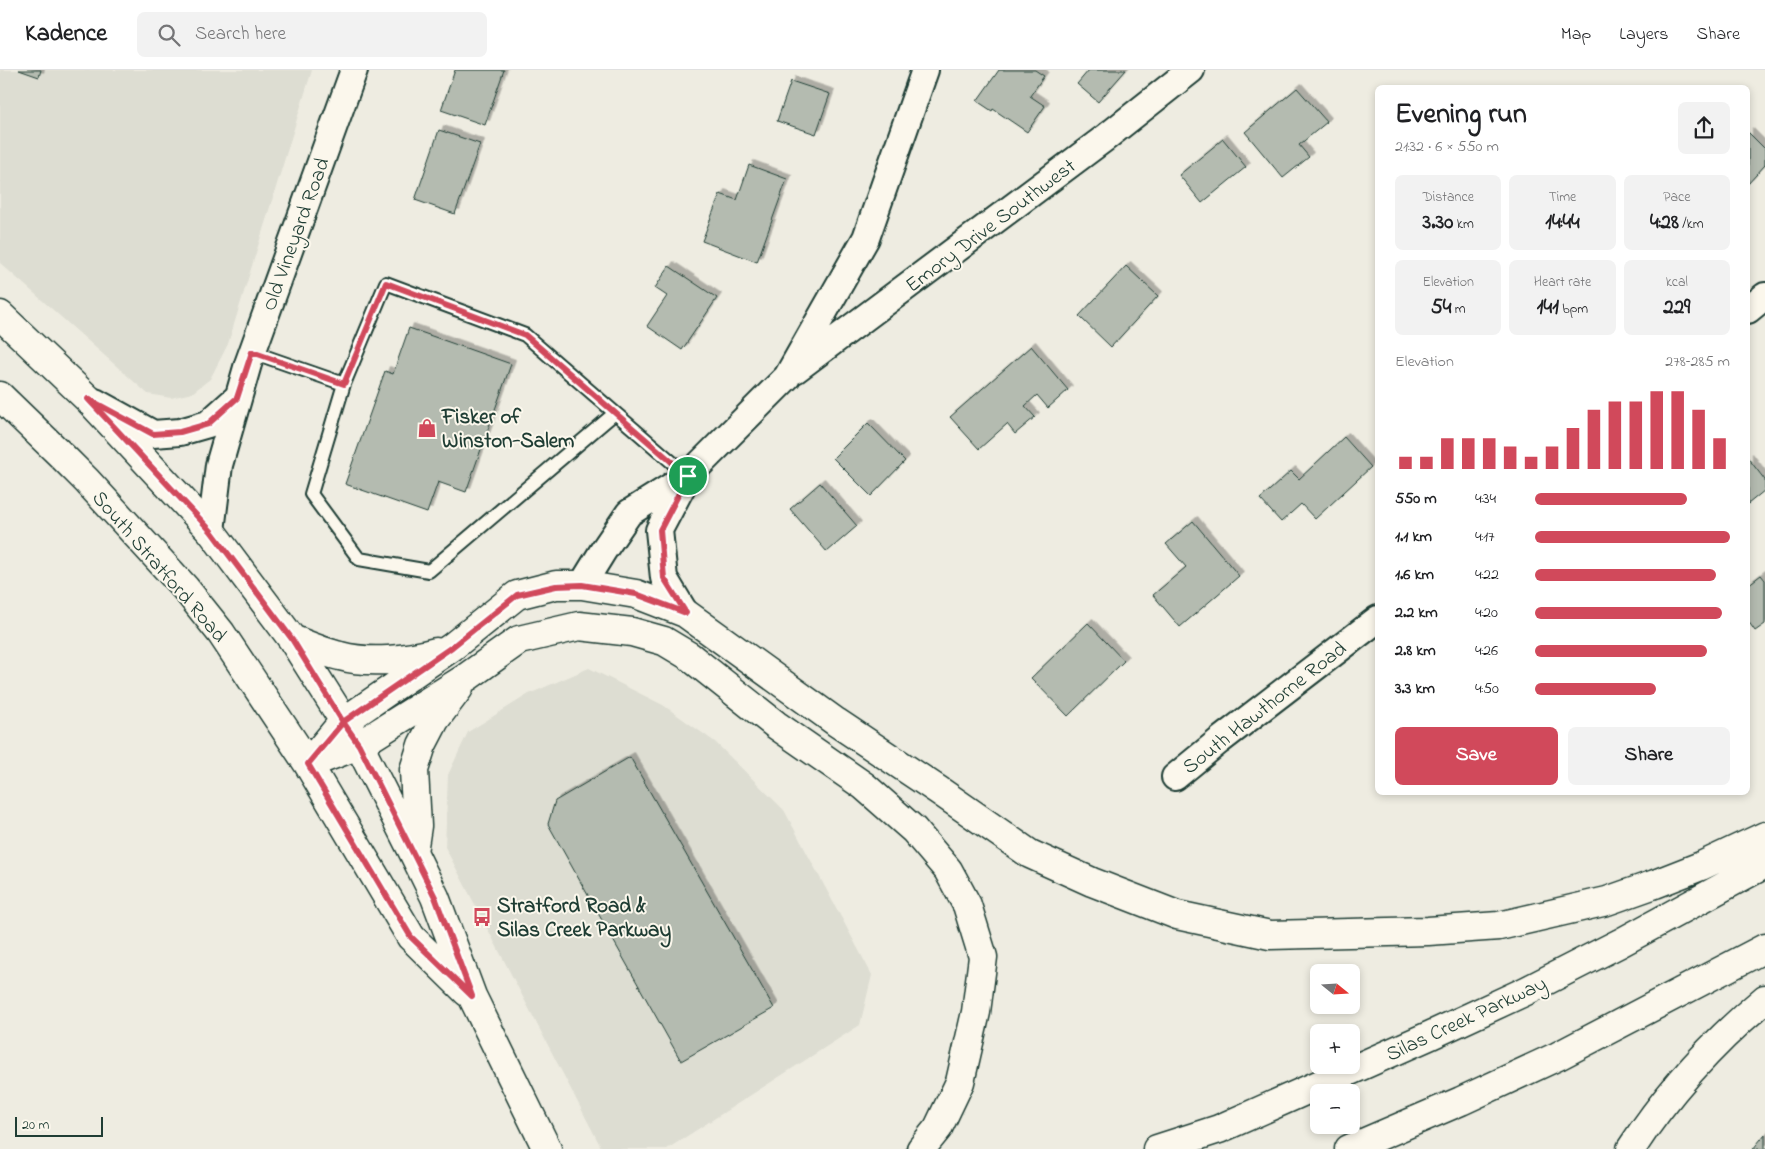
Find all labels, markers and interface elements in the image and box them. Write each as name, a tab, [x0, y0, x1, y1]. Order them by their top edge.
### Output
search box	[137, 12, 487, 57]
text: Kadence	[25, 17, 107, 52]
icon: search	[155, 21, 183, 49]
text: Search here	[195, 21, 286, 48]
text: Map	[1561, 22, 1591, 48]
text: Layers	[1619, 22, 1669, 48]
text: Share	[1697, 22, 1740, 48]
text: Evening run	[1395, 95, 1527, 136]
button: share	[1678, 102, 1730, 154]
text: 21:32 · 6 × 550 m	[1395, 135, 1499, 159]
street label: Emory Drive Southwest	[900, 152, 1084, 302]
street label: Old Vineyard Road	[255, 154, 340, 316]
text: Distance	[1422, 187, 1474, 208]
text: Time	[1549, 187, 1576, 208]
text: Pace	[1663, 187, 1690, 208]
text: 3.30	[1423, 208, 1453, 238]
text: 14:44	[1545, 208, 1580, 238]
text: 4:28	[1650, 208, 1679, 238]
text: km	[1453, 214, 1474, 235]
text: /km	[1679, 214, 1704, 235]
text: Elevation	[1422, 272, 1474, 293]
text: Heart rate	[1534, 272, 1591, 293]
text: kcal	[1666, 272, 1688, 293]
text: 54	[1431, 293, 1451, 323]
text: 141	[1537, 293, 1559, 323]
text: 229	[1663, 293, 1690, 323]
text: m	[1451, 299, 1466, 320]
text: bpm	[1559, 299, 1588, 320]
text: Elevation	[1395, 350, 1454, 374]
text: 278–285 m	[1665, 350, 1730, 374]
place label: Fisker of Winston-Salem	[441, 403, 574, 457]
shop icon: Fisker of Winston-Salem	[416, 417, 438, 439]
pin	[667, 455, 709, 497]
icon: arrive	[674, 462, 702, 490]
street label: South Stratford Road	[84, 485, 233, 650]
text: 550 m	[1395, 487, 1437, 511]
text: 4:34	[1475, 487, 1496, 511]
text: 1.1 km	[1395, 525, 1432, 549]
text: 4:17	[1475, 525, 1495, 549]
text: 1.6 km	[1395, 563, 1434, 587]
text: 4:22	[1475, 563, 1499, 587]
text: 2.2 km	[1395, 601, 1438, 625]
text: 4:20	[1475, 601, 1498, 625]
street label: South Hawthorne Road	[1177, 635, 1354, 782]
text: 2.8 km	[1395, 639, 1436, 663]
text: 4:26	[1475, 639, 1498, 663]
text: 3.3 km	[1395, 677, 1435, 701]
text: 4:50	[1475, 677, 1499, 701]
button: Save	[1395, 727, 1558, 785]
button: Share	[1568, 727, 1730, 785]
place label: Stratford Road & Silas Creek Parkway	[497, 892, 671, 948]
bus stop icon: Stratford Road & Silas Creek Parkway	[471, 906, 493, 928]
north arrow	[1310, 964, 1360, 1014]
map controls	[1310, 964, 1360, 1134]
street label: Silas Creek Parkway	[1382, 969, 1553, 1072]
button: +	[1310, 1024, 1360, 1074]
button: −	[1310, 1084, 1360, 1134]
scale bar	[15, 1114, 102, 1137]
text: 20 m	[22, 1115, 49, 1136]

